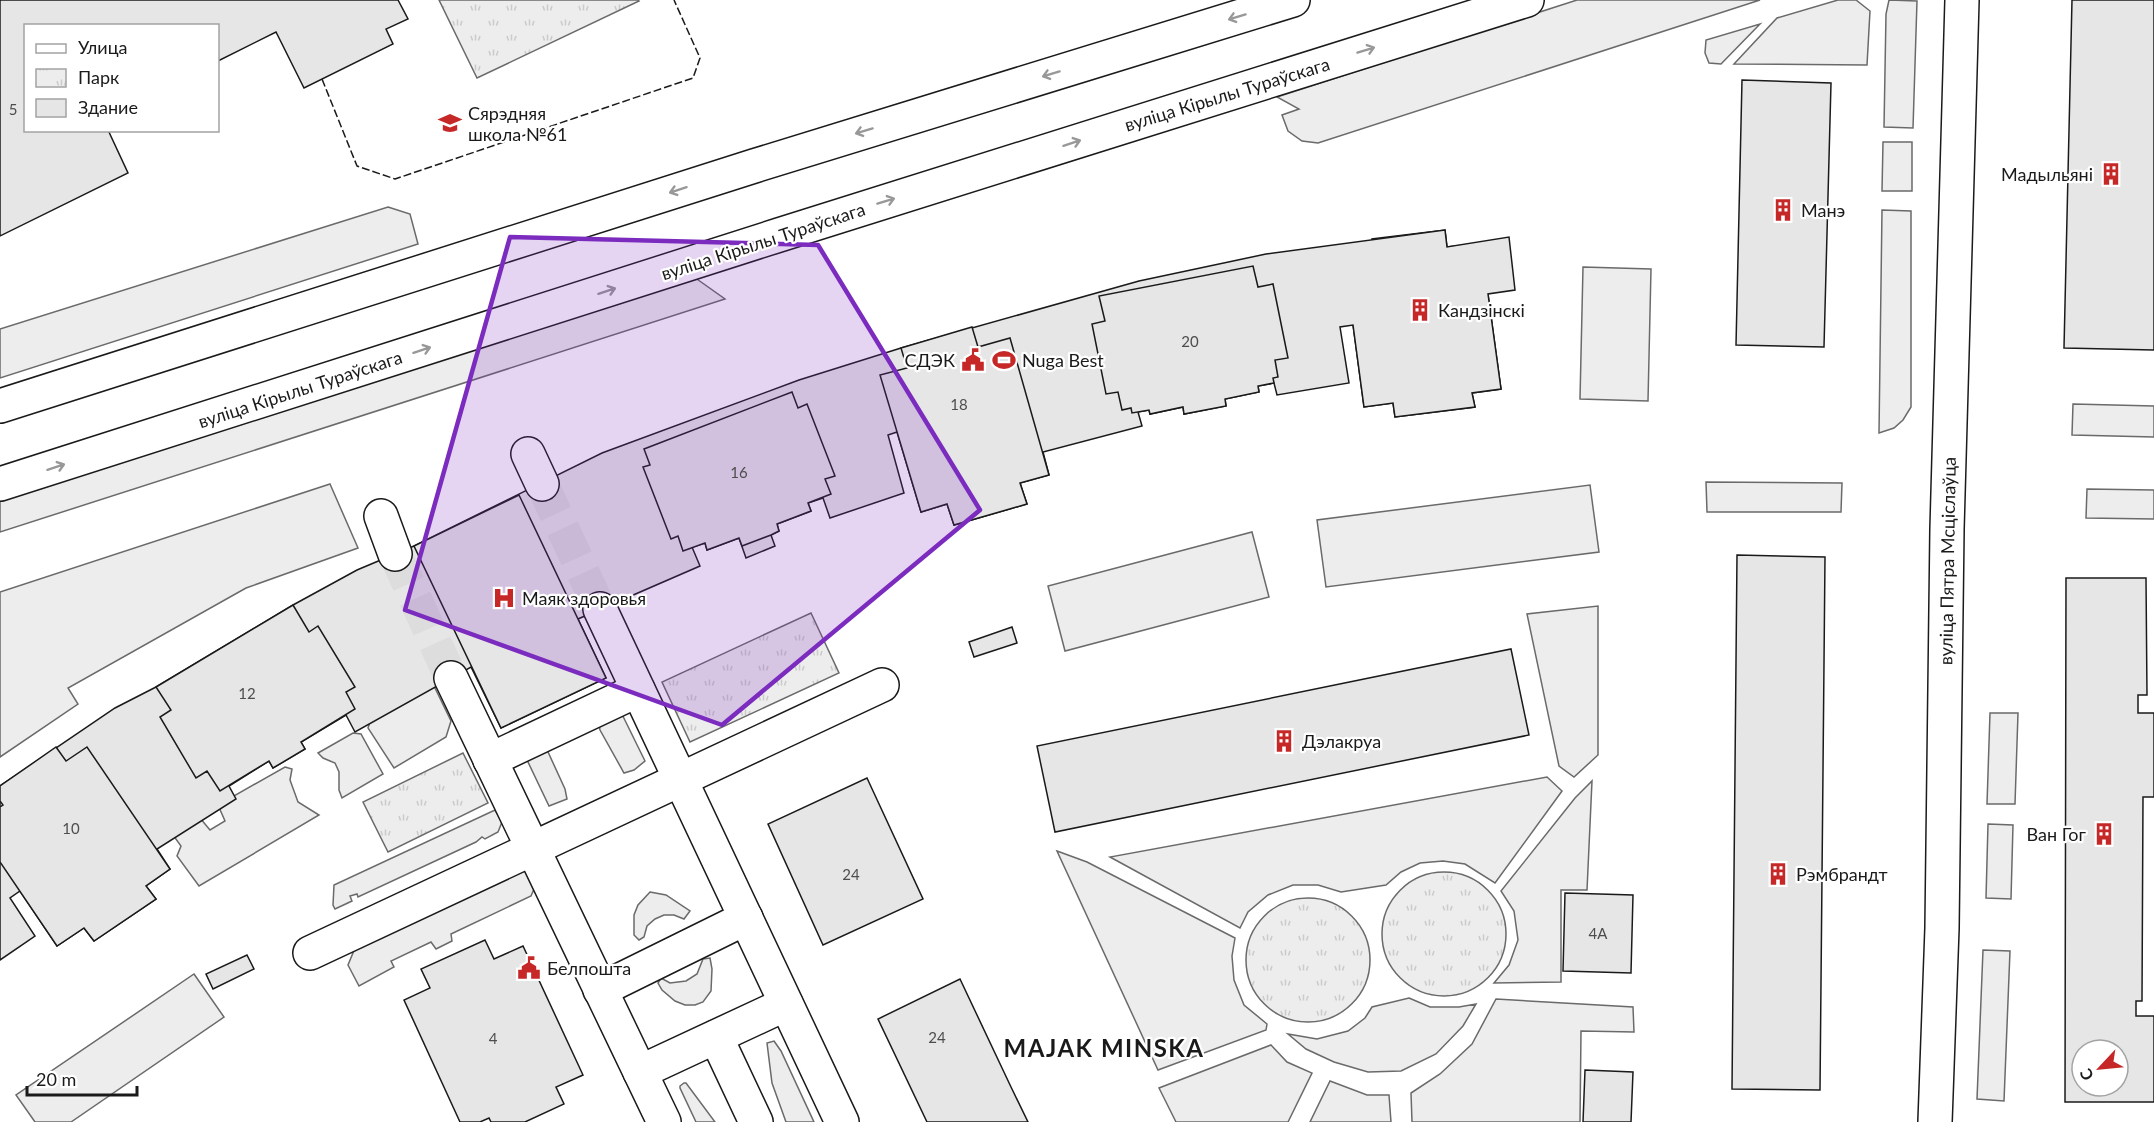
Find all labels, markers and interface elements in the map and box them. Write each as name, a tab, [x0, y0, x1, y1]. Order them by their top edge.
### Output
one-way arrow	[1228, 12, 1247, 23]
legend	[24, 24, 219, 132]
text: Улица	[78, 36, 128, 58]
one-way arrow	[1356, 44, 1375, 55]
street label: вуліца Кірылы Тураўскага	[1122, 52, 1332, 136]
text: Парк	[78, 66, 120, 88]
one-way arrow	[1041, 69, 1060, 80]
text: Здание	[78, 96, 138, 118]
house number: 5	[9, 100, 17, 118]
place label: Сярэдняя школа №61	[468, 102, 568, 145]
school or university icon: Сярэдняя школа №61	[437, 110, 463, 136]
one-way arrow	[855, 126, 874, 137]
one-way arrow	[1062, 137, 1081, 148]
building icon: Мадыльяні	[2098, 161, 2124, 187]
place label: Мадыльяні	[2001, 163, 2093, 185]
one-way arrow	[669, 185, 688, 196]
one-way arrow	[876, 195, 895, 206]
building icon: Манэ	[1770, 197, 1796, 223]
street label: вуліца Кірылы Тураўскага	[658, 198, 868, 284]
place label: Манэ	[1801, 199, 1845, 221]
one-way arrow	[597, 285, 616, 296]
building icon: Кандзінскі	[1407, 297, 1433, 323]
place label: Кандзінскі	[1438, 299, 1525, 321]
house number: 20	[1181, 332, 1199, 350]
one-way arrow	[412, 344, 431, 355]
street label: вуліца Кірылы Тураўскага	[195, 346, 405, 432]
public building icon: СДЭК	[960, 347, 986, 373]
sports icon: Nuga Best	[991, 347, 1017, 373]
place label: СДЭК	[905, 349, 955, 371]
place label: Nuga Best	[1022, 349, 1104, 371]
house number: 18	[950, 395, 968, 413]
street label: вуліца Пятра Мсціслаўца	[1934, 457, 1960, 665]
one-way arrow	[46, 460, 65, 471]
house number: 16	[730, 463, 748, 481]
hospital icon: Маяк здоровья	[491, 585, 517, 611]
place label: Маяк здоровья	[522, 587, 646, 609]
house number: 12	[238, 684, 256, 702]
building icon: Дэлакруа	[1271, 728, 1297, 754]
place label: Дэлакруа	[1302, 730, 1381, 752]
house number: 10	[62, 819, 80, 837]
building icon: Ван Гог	[2091, 821, 2117, 847]
place label: Ван Гог	[2027, 823, 2087, 845]
building icon: Рэмбрандт	[1765, 861, 1791, 887]
place label: Рэмбрандт	[1796, 863, 1888, 885]
house number: 24	[842, 865, 860, 883]
house number: 4А	[1589, 924, 1608, 942]
public building icon: Белпошта	[516, 955, 542, 981]
place label: Белпошта	[547, 957, 631, 979]
house number: 24	[928, 1028, 946, 1046]
house number: 4	[489, 1029, 498, 1047]
district label: MAJAK MINSKA	[1004, 1033, 1204, 1062]
north arrow	[2070, 1038, 2130, 1098]
scale bar	[27, 1059, 136, 1097]
text: С	[2075, 1066, 2097, 1084]
text: 20 m	[36, 1068, 76, 1090]

